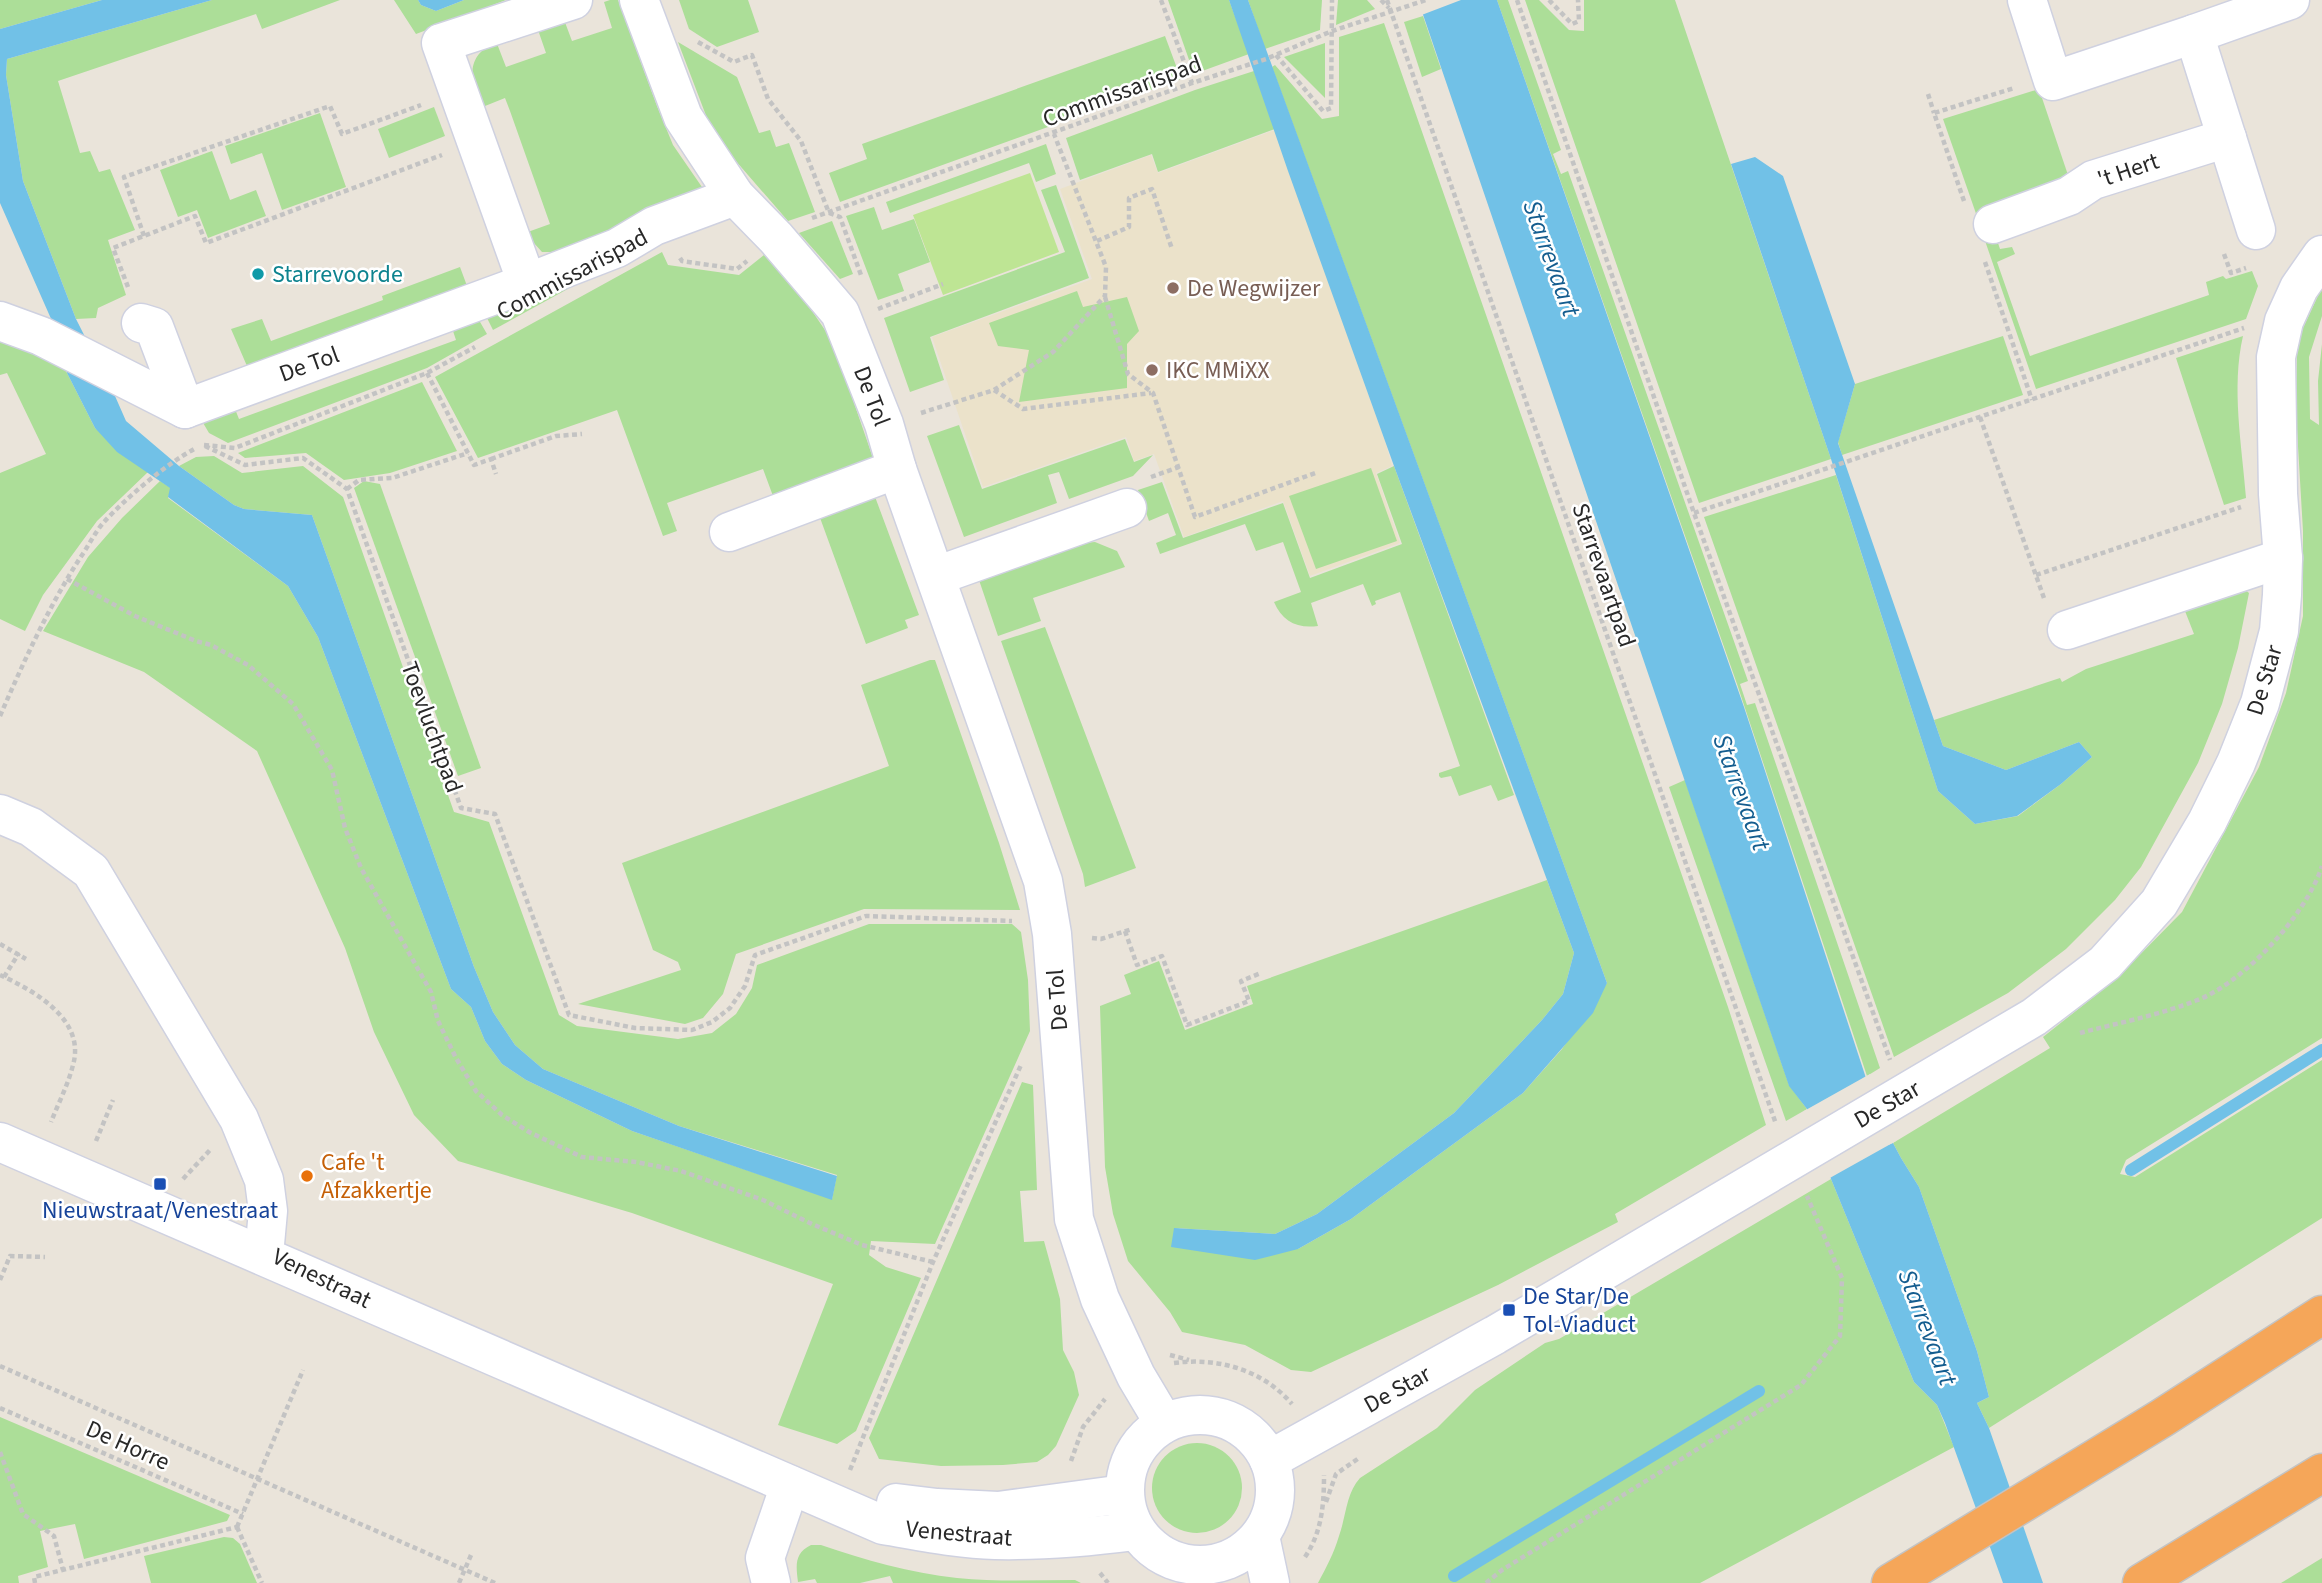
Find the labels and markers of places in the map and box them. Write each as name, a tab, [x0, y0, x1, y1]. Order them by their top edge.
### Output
place label: Starrevoorde	[272, 257, 403, 292]
marker: Starrevoorde	[250, 266, 266, 282]
place label: De Wegwijzer	[1187, 271, 1321, 306]
marker: De Wegwijzer	[1165, 280, 1181, 296]
place label: IKC MMiXX	[1166, 353, 1270, 388]
marker: IKC MMiXX	[1144, 362, 1160, 378]
place label: Cafe 't Afzakkertje	[321, 1145, 432, 1208]
marker: Cafe 't Afzakkertje	[299, 1168, 315, 1184]
marker: Nieuwstraat/Venestraat	[152, 1176, 168, 1192]
place label: Nieuwstraat/Venestraat	[42, 1193, 278, 1228]
place label: De Star/De Tol-Viaduct	[1523, 1279, 1636, 1342]
marker: De Star/De Tol-Viaduct	[1501, 1302, 1517, 1318]

